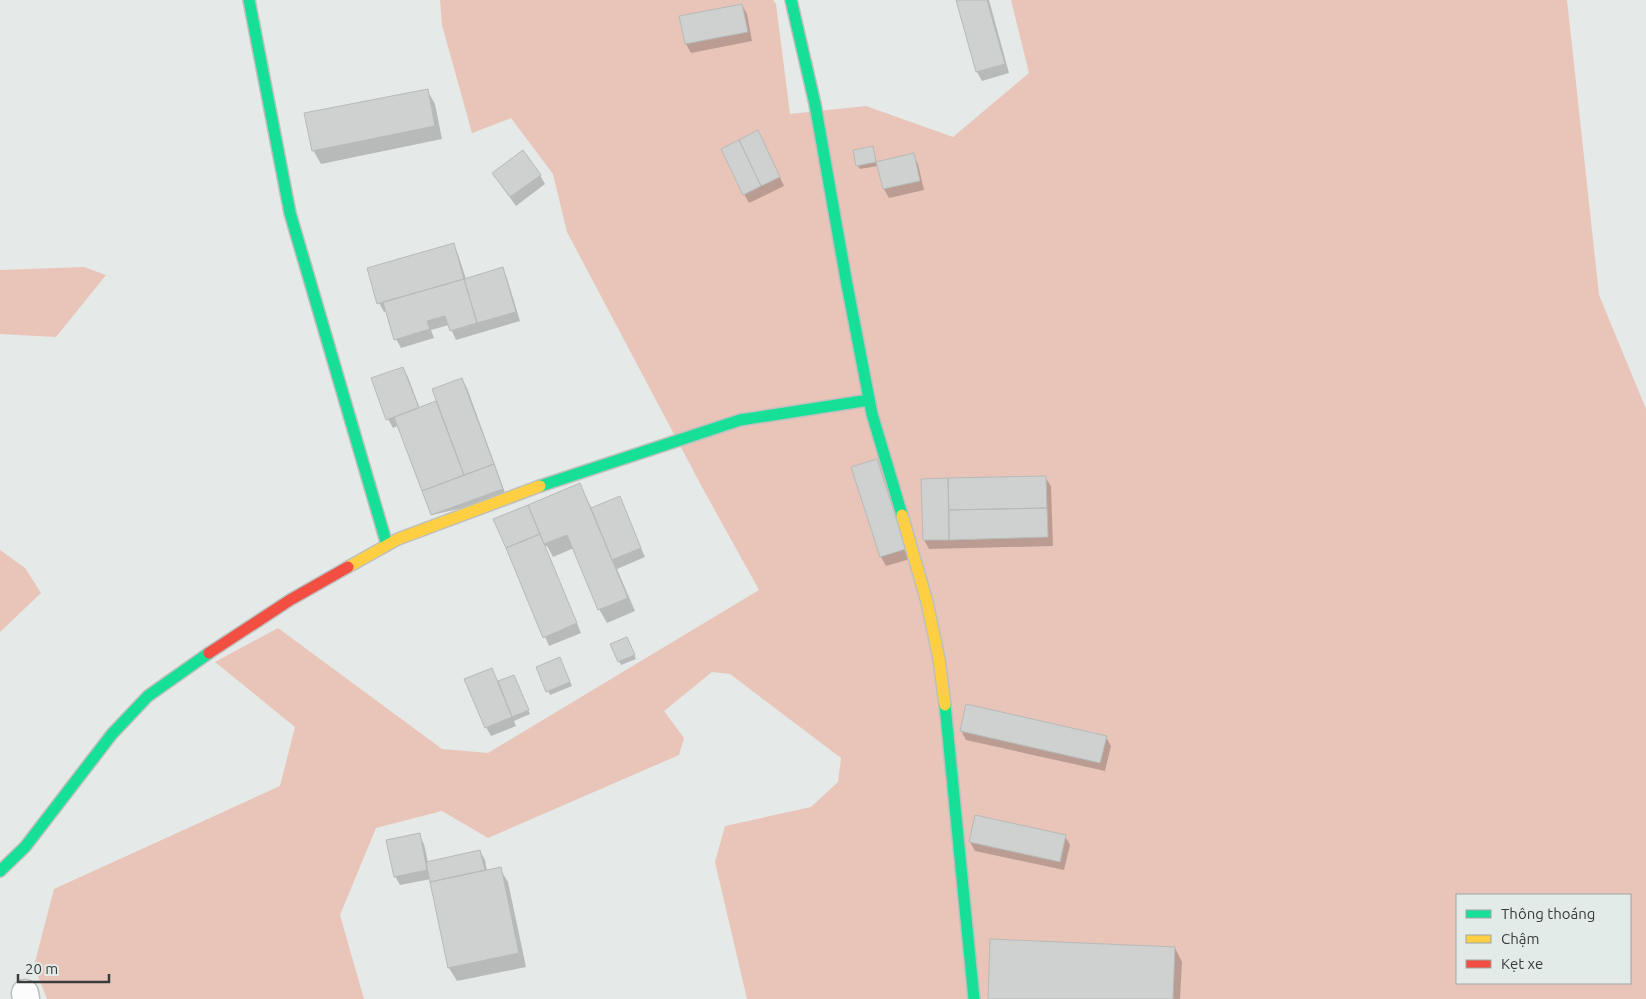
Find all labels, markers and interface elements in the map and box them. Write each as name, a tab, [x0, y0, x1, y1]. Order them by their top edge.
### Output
legend	[1456, 894, 1631, 984]
text: Thông thoáng	[1501, 905, 1595, 922]
text: Chậm	[1501, 930, 1539, 947]
scale bar	[18, 952, 109, 984]
text: Kẹt xe	[1501, 955, 1543, 972]
text: 20 m	[25, 960, 58, 977]

